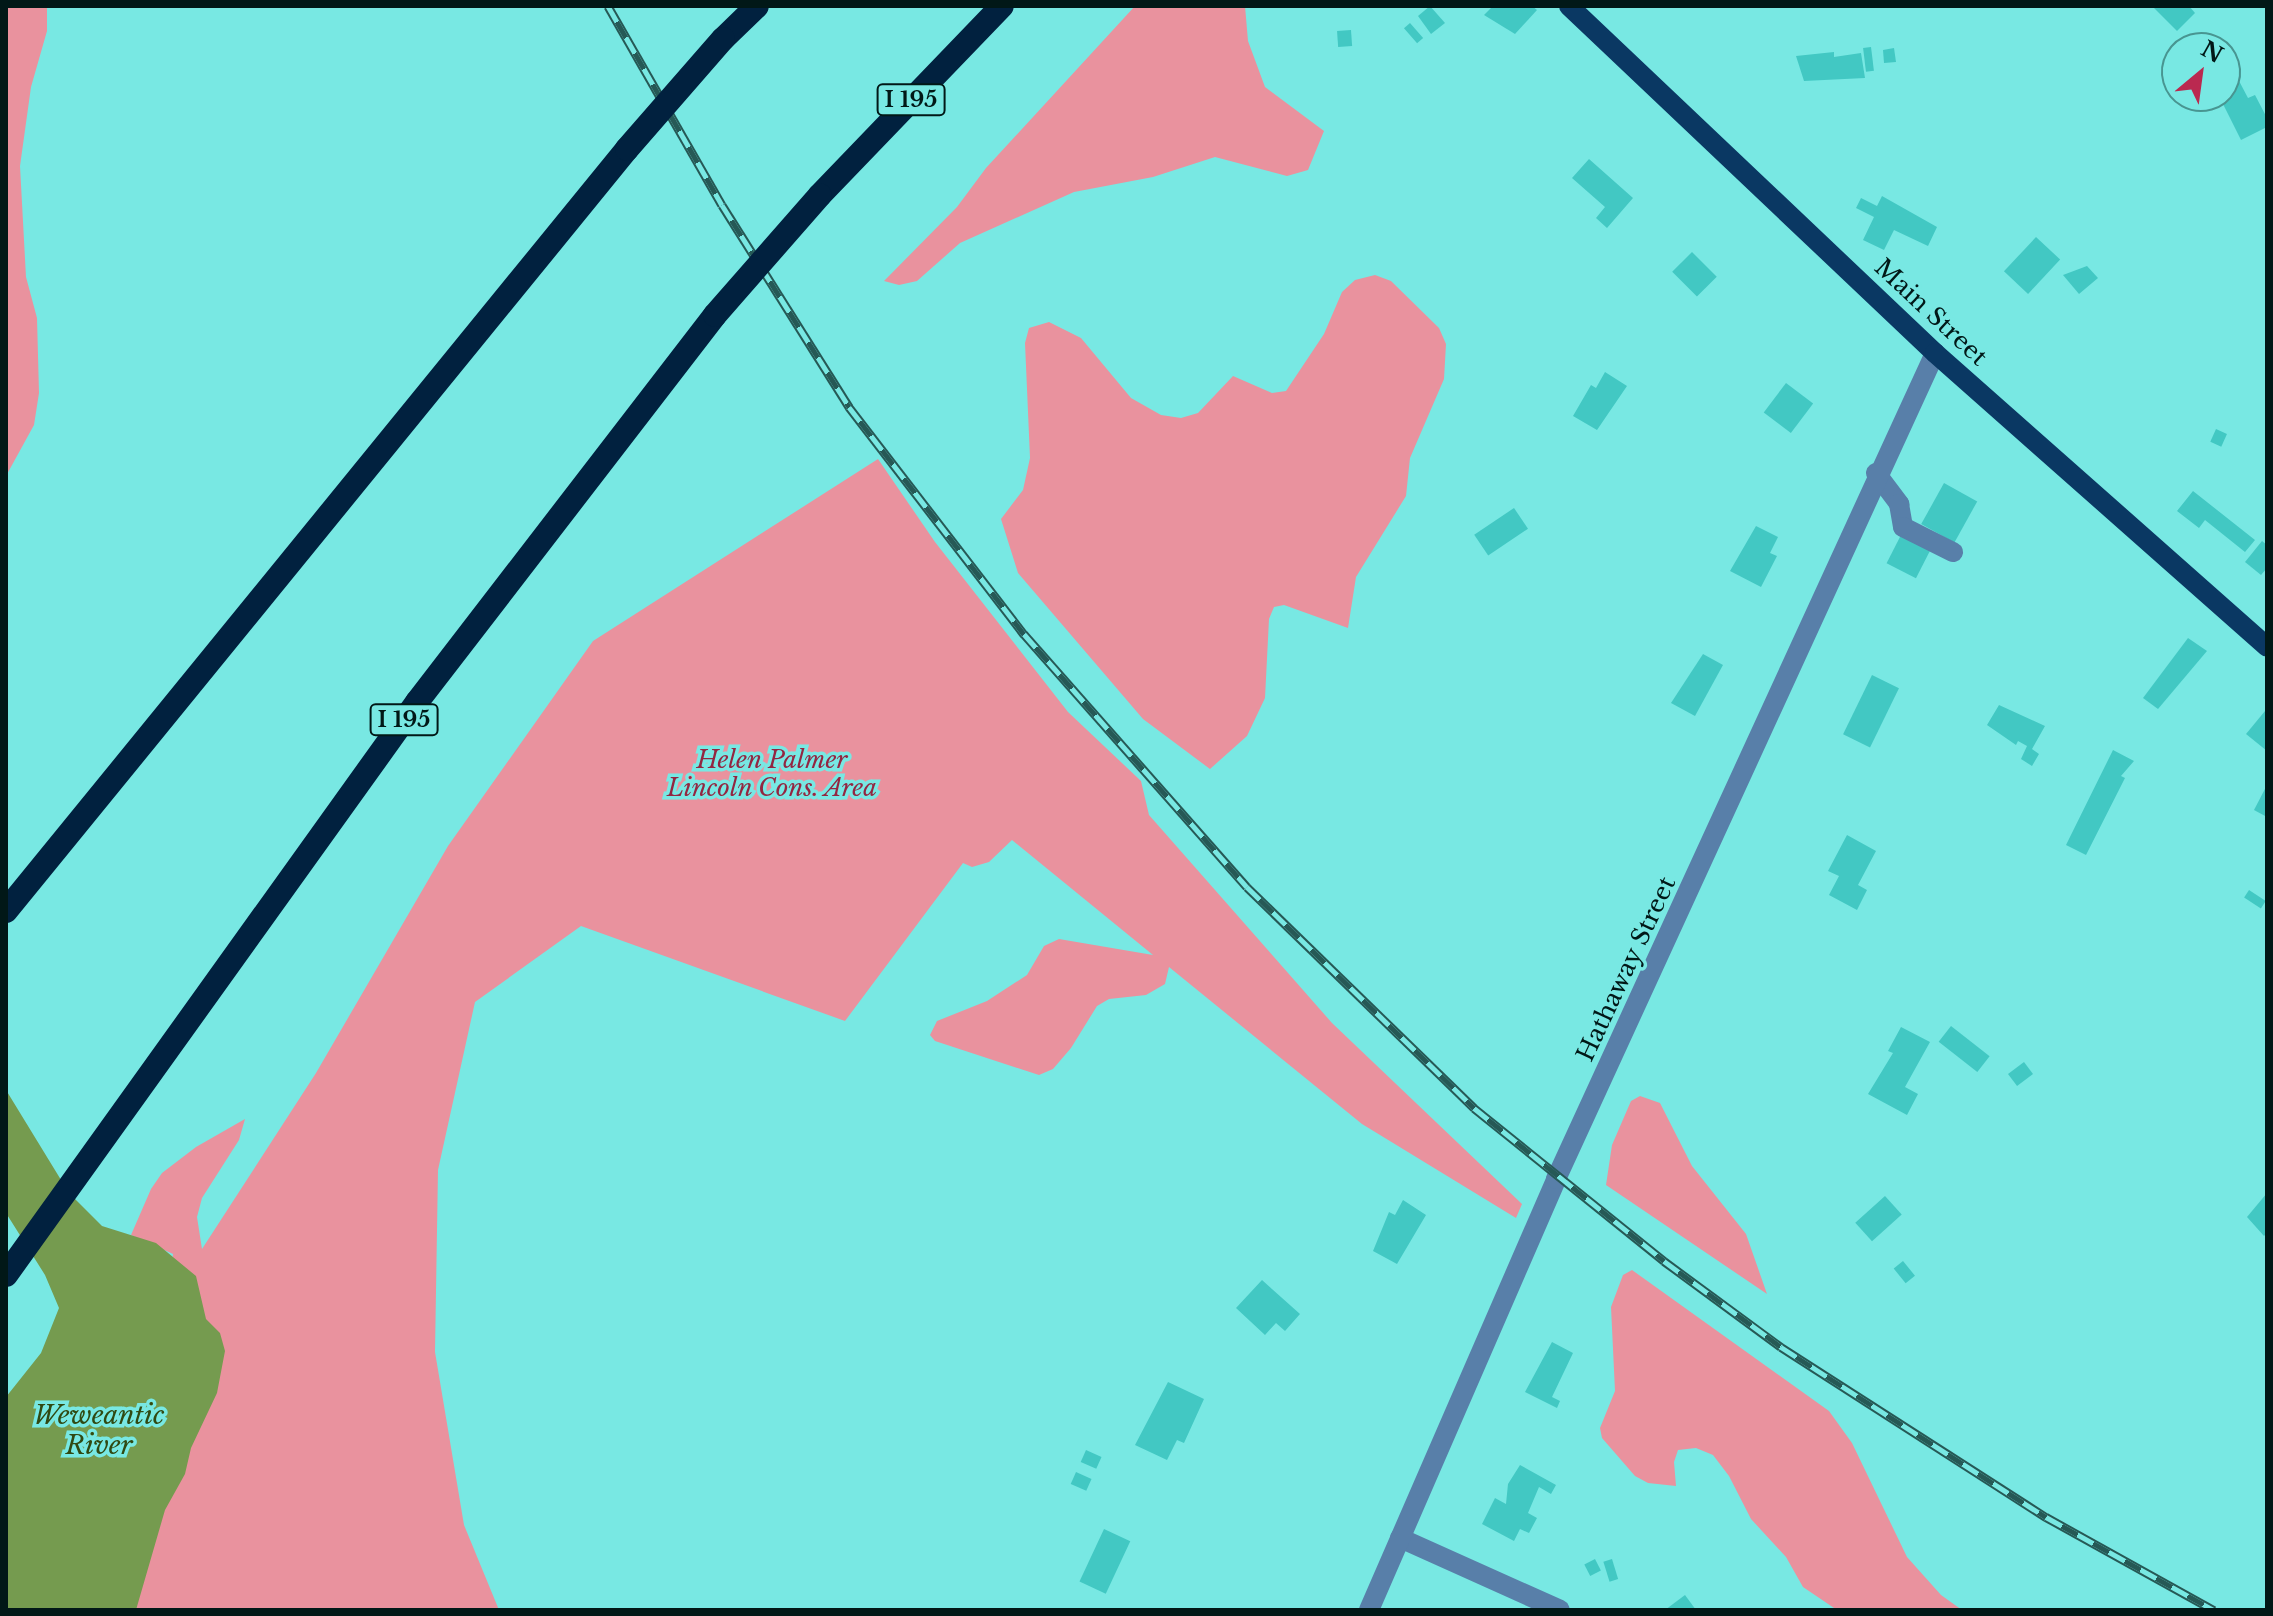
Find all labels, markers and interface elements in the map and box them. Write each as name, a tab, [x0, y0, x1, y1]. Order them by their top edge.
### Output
north arrow	[2161, 32, 2241, 112]
text: N	[2196, 35, 2228, 69]
road number: I 195	[875, 82, 947, 118]
street label: Main Street	[1869, 253, 1993, 371]
road number: I 195	[368, 702, 440, 738]
park label: Helen Palmer Lincoln Cons. Area	[666, 746, 878, 802]
street label: Hathaway Street	[1570, 872, 1682, 1066]
water label: Weweantic River	[33, 1400, 165, 1462]

